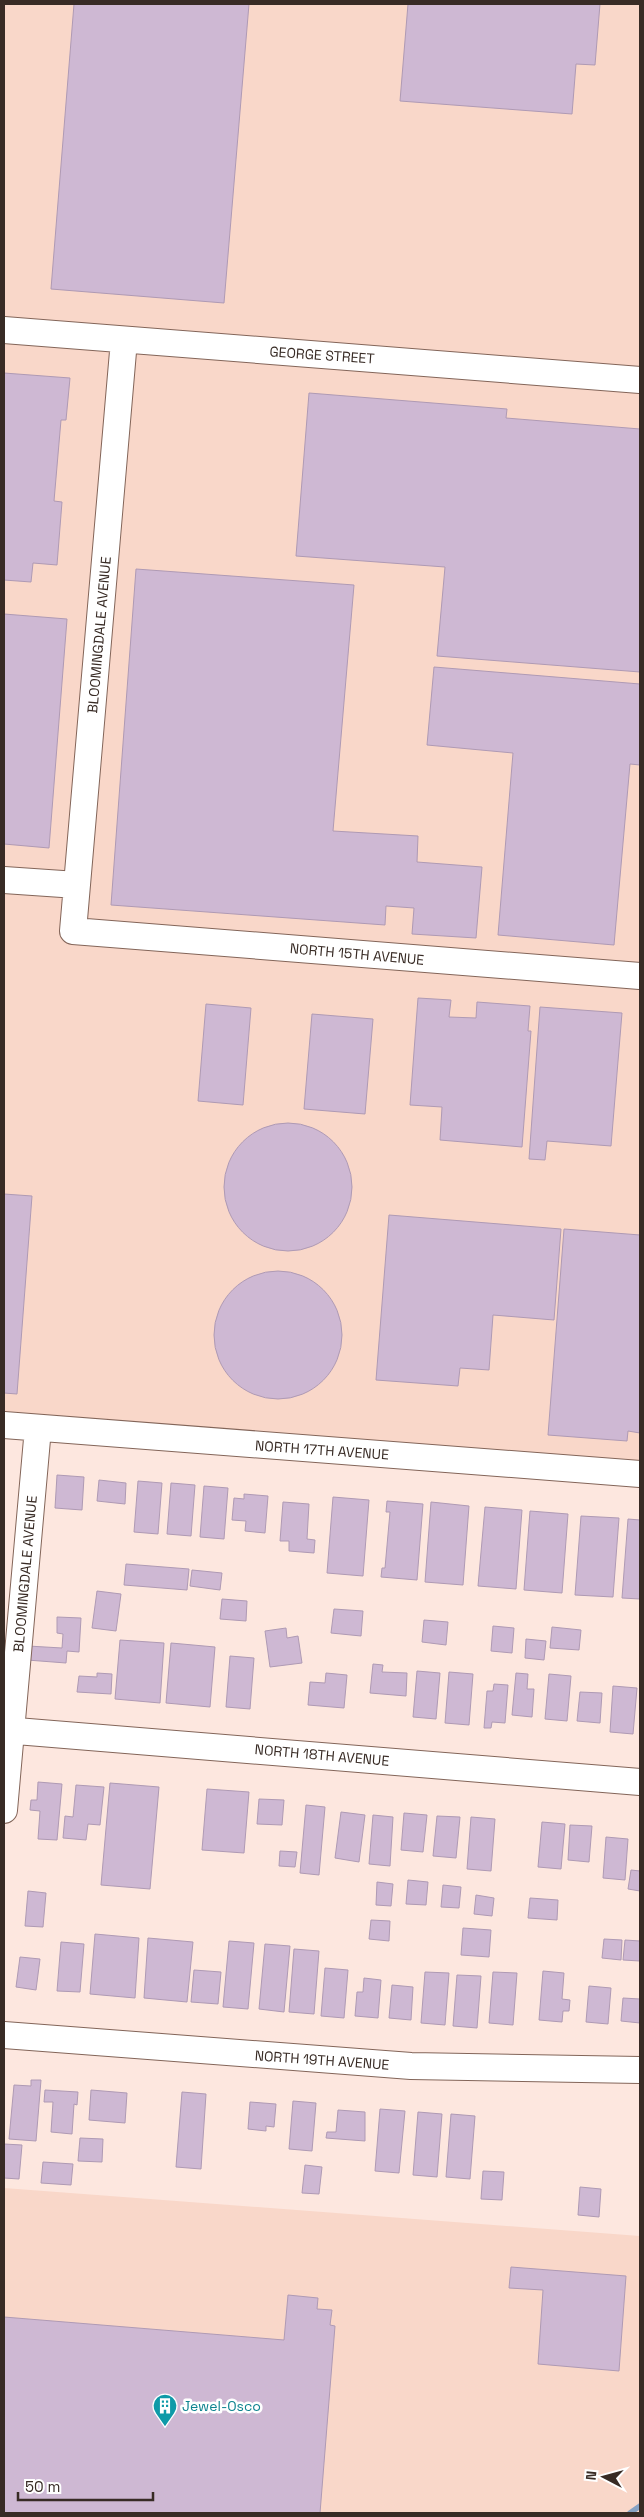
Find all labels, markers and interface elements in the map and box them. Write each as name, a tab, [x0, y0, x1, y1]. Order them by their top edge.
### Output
street label: GEORGE STREET	[269, 342, 375, 368]
street label: BLOOMINGDALE AVENUE	[83, 556, 115, 714]
street label: NORTH 15TH AVENUE	[289, 939, 425, 969]
street label: NORTH 17TH AVENUE	[254, 1436, 390, 1464]
street label: BLOOMINGDALE AVENUE	[9, 1495, 41, 1653]
street label: NORTH 18TH AVENUE	[254, 1740, 390, 1770]
street label: NORTH 19TH AVENUE	[254, 2046, 390, 2074]
building icon: Jewel-Osco	[152, 2393, 178, 2427]
place label: Jewel-Osco	[182, 2397, 261, 2415]
north arrow	[579, 2452, 629, 2502]
scale bar	[18, 2470, 152, 2502]
text: N	[582, 2470, 601, 2481]
text: 50 m	[25, 2477, 60, 2496]

